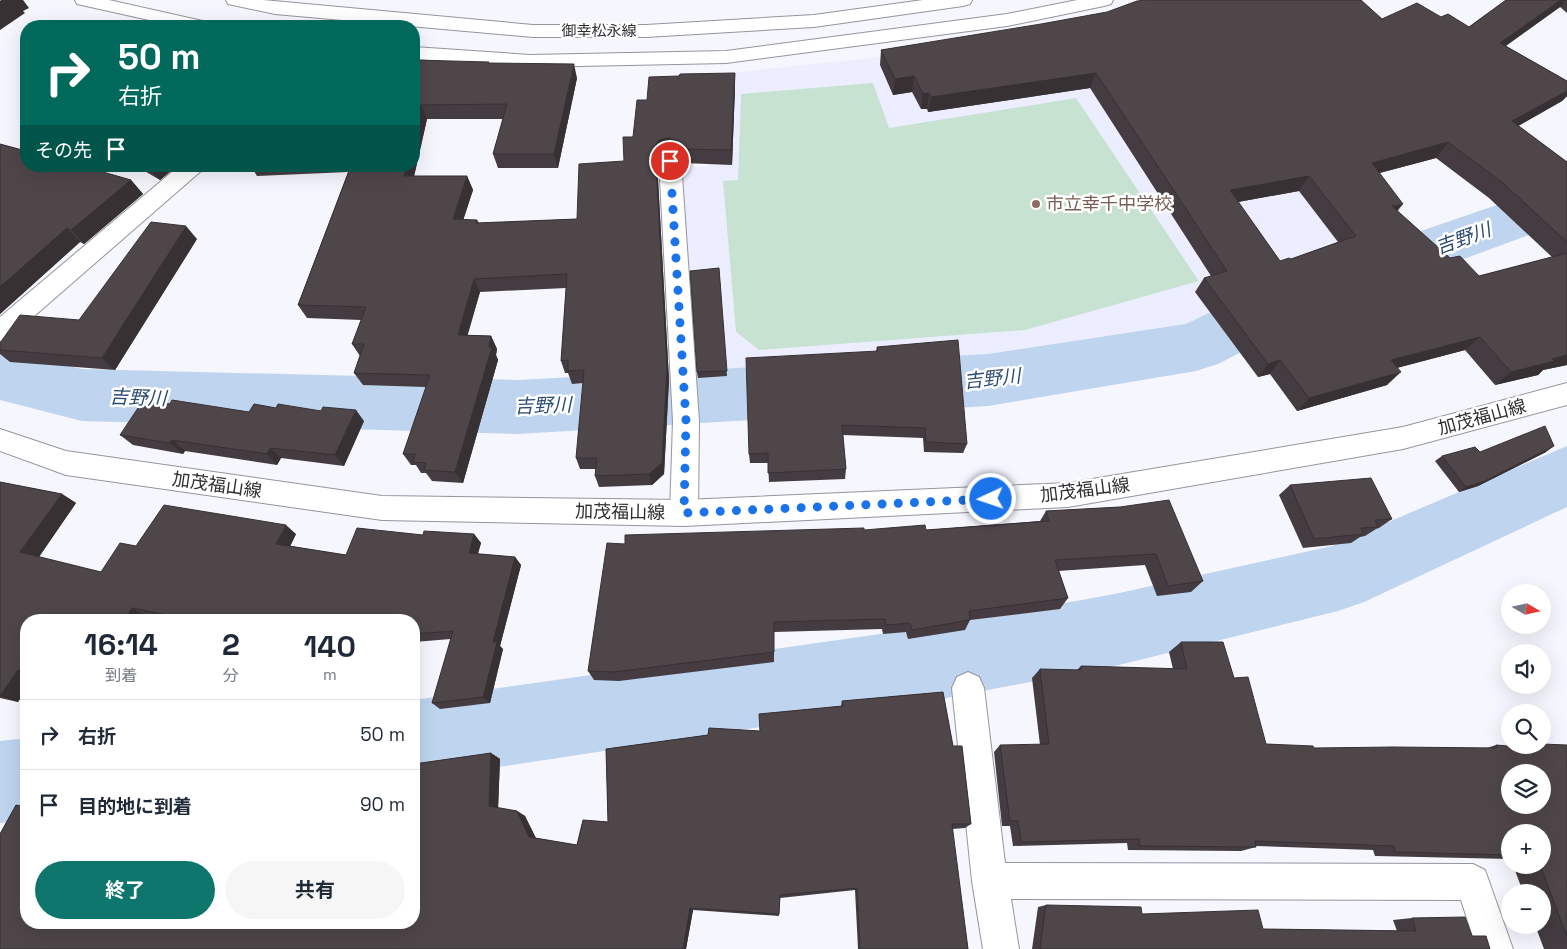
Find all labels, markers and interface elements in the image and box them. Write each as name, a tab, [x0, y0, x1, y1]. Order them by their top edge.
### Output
street label: 御幸松永線	[561, 21, 637, 40]
text: 50 m	[118, 35, 200, 79]
icon: right	[35, 40, 100, 105]
text: 右折	[118, 82, 162, 110]
icon: arrive	[102, 135, 130, 163]
text: その先	[35, 138, 92, 163]
pin	[649, 140, 691, 182]
icon: arrive	[656, 147, 684, 175]
place label: 市立幸千中学校	[1046, 192, 1172, 215]
marker: 市立幸千中学校	[1030, 198, 1042, 210]
water label: 吉野川	[1432, 216, 1496, 260]
water label: 吉野川	[962, 363, 1024, 394]
water label: 吉野川	[109, 384, 169, 411]
water label: 吉野川	[514, 392, 574, 419]
street label: 加茂福山線	[1435, 394, 1528, 439]
street label: 加茂福山線	[171, 467, 263, 502]
position arrow	[964, 472, 1016, 524]
street label: 加茂福山線	[1039, 473, 1131, 506]
street label: 加茂福山線	[575, 499, 665, 524]
north arrow	[1501, 584, 1551, 634]
map controls	[1501, 584, 1551, 934]
text: 16:14	[84, 625, 158, 664]
text: 2	[222, 625, 240, 664]
text: 140	[304, 627, 356, 666]
button: sound	[1501, 644, 1551, 694]
text: m	[323, 664, 337, 685]
text: 到着	[105, 665, 137, 686]
text: 分	[223, 665, 239, 686]
button: search	[1501, 704, 1551, 754]
icon: right	[35, 721, 63, 749]
text: 50 m	[360, 722, 405, 747]
text: 右折	[78, 724, 116, 749]
button: layers	[1501, 764, 1551, 814]
icon: arrive	[35, 791, 63, 819]
text: 90 m	[360, 792, 405, 817]
text: 目的地に到着	[78, 794, 192, 819]
button: +	[1501, 824, 1551, 874]
button: 終了	[35, 861, 215, 919]
button: 共有	[225, 861, 405, 919]
button: −	[1501, 884, 1551, 934]

